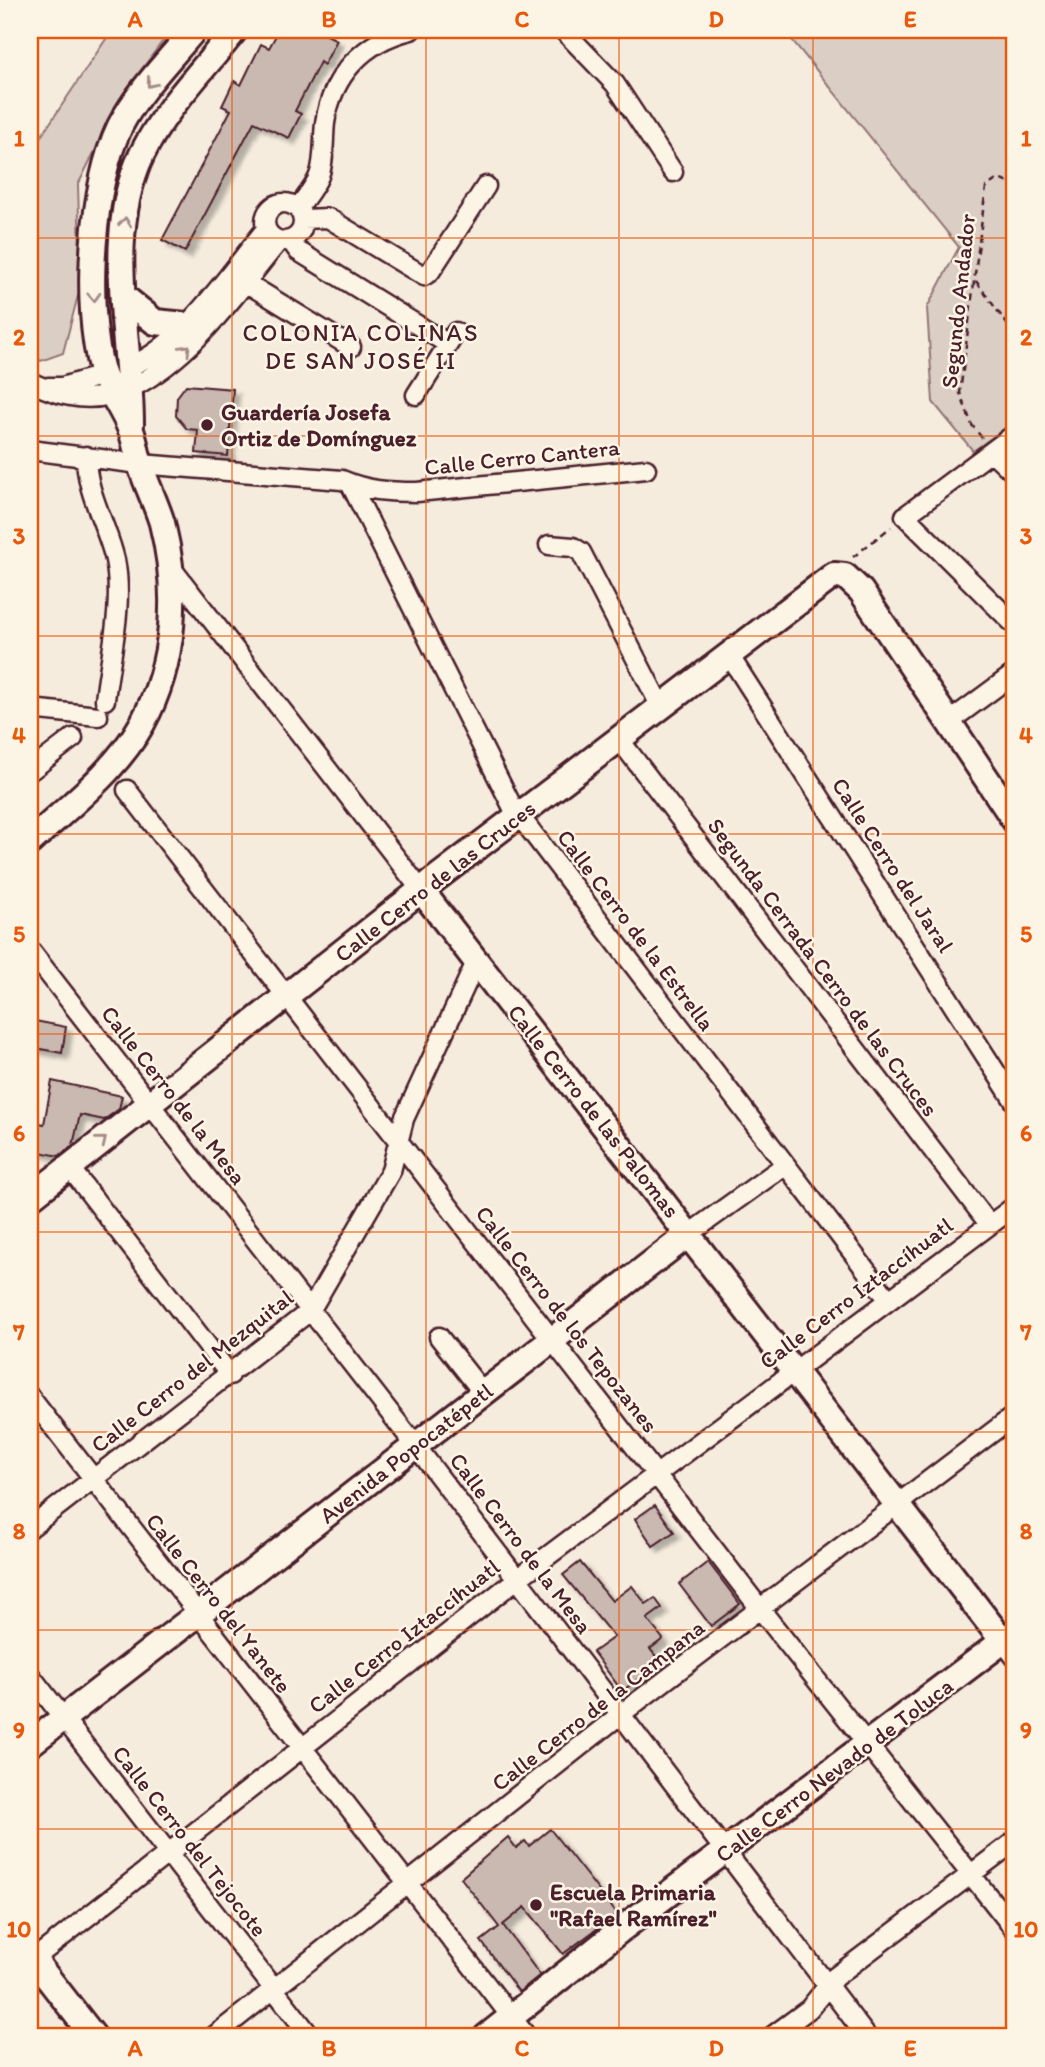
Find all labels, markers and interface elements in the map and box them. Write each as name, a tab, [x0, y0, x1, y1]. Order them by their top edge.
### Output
text: A	[127, 5, 143, 33]
text: B	[322, 5, 337, 33]
text: C	[515, 5, 530, 33]
text: D	[708, 5, 724, 33]
text: E	[904, 5, 917, 33]
one-way arrow	[147, 74, 159, 87]
text: 1	[14, 124, 25, 152]
text: 1	[1021, 124, 1032, 152]
street label: Segundo Andador	[935, 212, 981, 390]
one-way arrow	[117, 216, 132, 227]
one-way arrow	[87, 291, 102, 302]
district label: COLONIA COLINAS DE SAN JOSÉ II	[243, 318, 479, 375]
text: 2	[13, 323, 26, 351]
text: 2	[1020, 323, 1033, 351]
one-way arrow	[178, 344, 191, 357]
place label: Guardería Josefa Ortiz de Domínguez	[221, 398, 417, 452]
marker: Guardería Josefa Ortiz de Domínguez	[199, 417, 215, 433]
street label: Calle Cerro Cantera	[423, 433, 621, 481]
text: 3	[13, 522, 26, 550]
text: 3	[1020, 522, 1033, 550]
text: 4	[12, 721, 26, 749]
text: 4	[1019, 721, 1033, 749]
street label: Calle Cerro del Jaral	[826, 772, 960, 958]
street label: Calle Cerro de las Cruces	[329, 794, 541, 968]
street label: Segunda Cerrada Cerro de las Cruces	[702, 812, 944, 1122]
street label: Calle Cerro de la Estrella	[551, 824, 721, 1036]
text: 5	[13, 920, 25, 948]
text: 5	[1020, 920, 1032, 948]
street label: Calle Cerro de las Palomas	[502, 999, 686, 1223]
street label: Calle Cerro de la Mesa	[95, 1000, 253, 1190]
text: 6	[13, 1119, 25, 1147]
text: 6	[1020, 1119, 1032, 1147]
one-way arrow	[94, 1137, 107, 1149]
street label: Calle Cerro de los Tepozanes	[470, 1200, 664, 1438]
street label: Calle Cerro Iztaccíhuatl	[754, 1211, 959, 1375]
street label: Calle Cerro del Mezquital	[85, 1283, 299, 1459]
text: 7	[12, 1318, 25, 1346]
text: 7	[1019, 1318, 1032, 1346]
street label: Avenida Popocatépetl	[314, 1376, 499, 1529]
street label: Calle Cerro de la Mesa	[444, 1447, 598, 1639]
street label: Calle Cerro del Yanete	[140, 1508, 298, 1698]
text: 8	[13, 1517, 26, 1545]
text: 8	[1020, 1517, 1033, 1545]
street label: Calle Cerro Iztaccíhuatl	[303, 1552, 506, 1719]
street label: Calle Cerro de la Campana	[486, 1613, 710, 1797]
street label: Calle Cerro Nevado de Toluca	[710, 1671, 958, 1869]
text: 9	[13, 1716, 25, 1744]
text: 9	[1020, 1716, 1032, 1744]
street label: Calle Cerro del Tejocote	[107, 1740, 273, 1942]
place label: Escuela Primaria "Rafael Ramírez"	[550, 1878, 717, 1932]
marker: Escuela Primaria "Rafael Ramírez"	[528, 1897, 544, 1913]
text: 10	[7, 1915, 31, 1943]
text: 10	[1014, 1915, 1038, 1943]
text: A	[127, 2034, 143, 2062]
text: B	[322, 2034, 337, 2062]
text: C	[515, 2034, 530, 2062]
text: D	[708, 2034, 724, 2062]
text: E	[904, 2034, 917, 2062]

